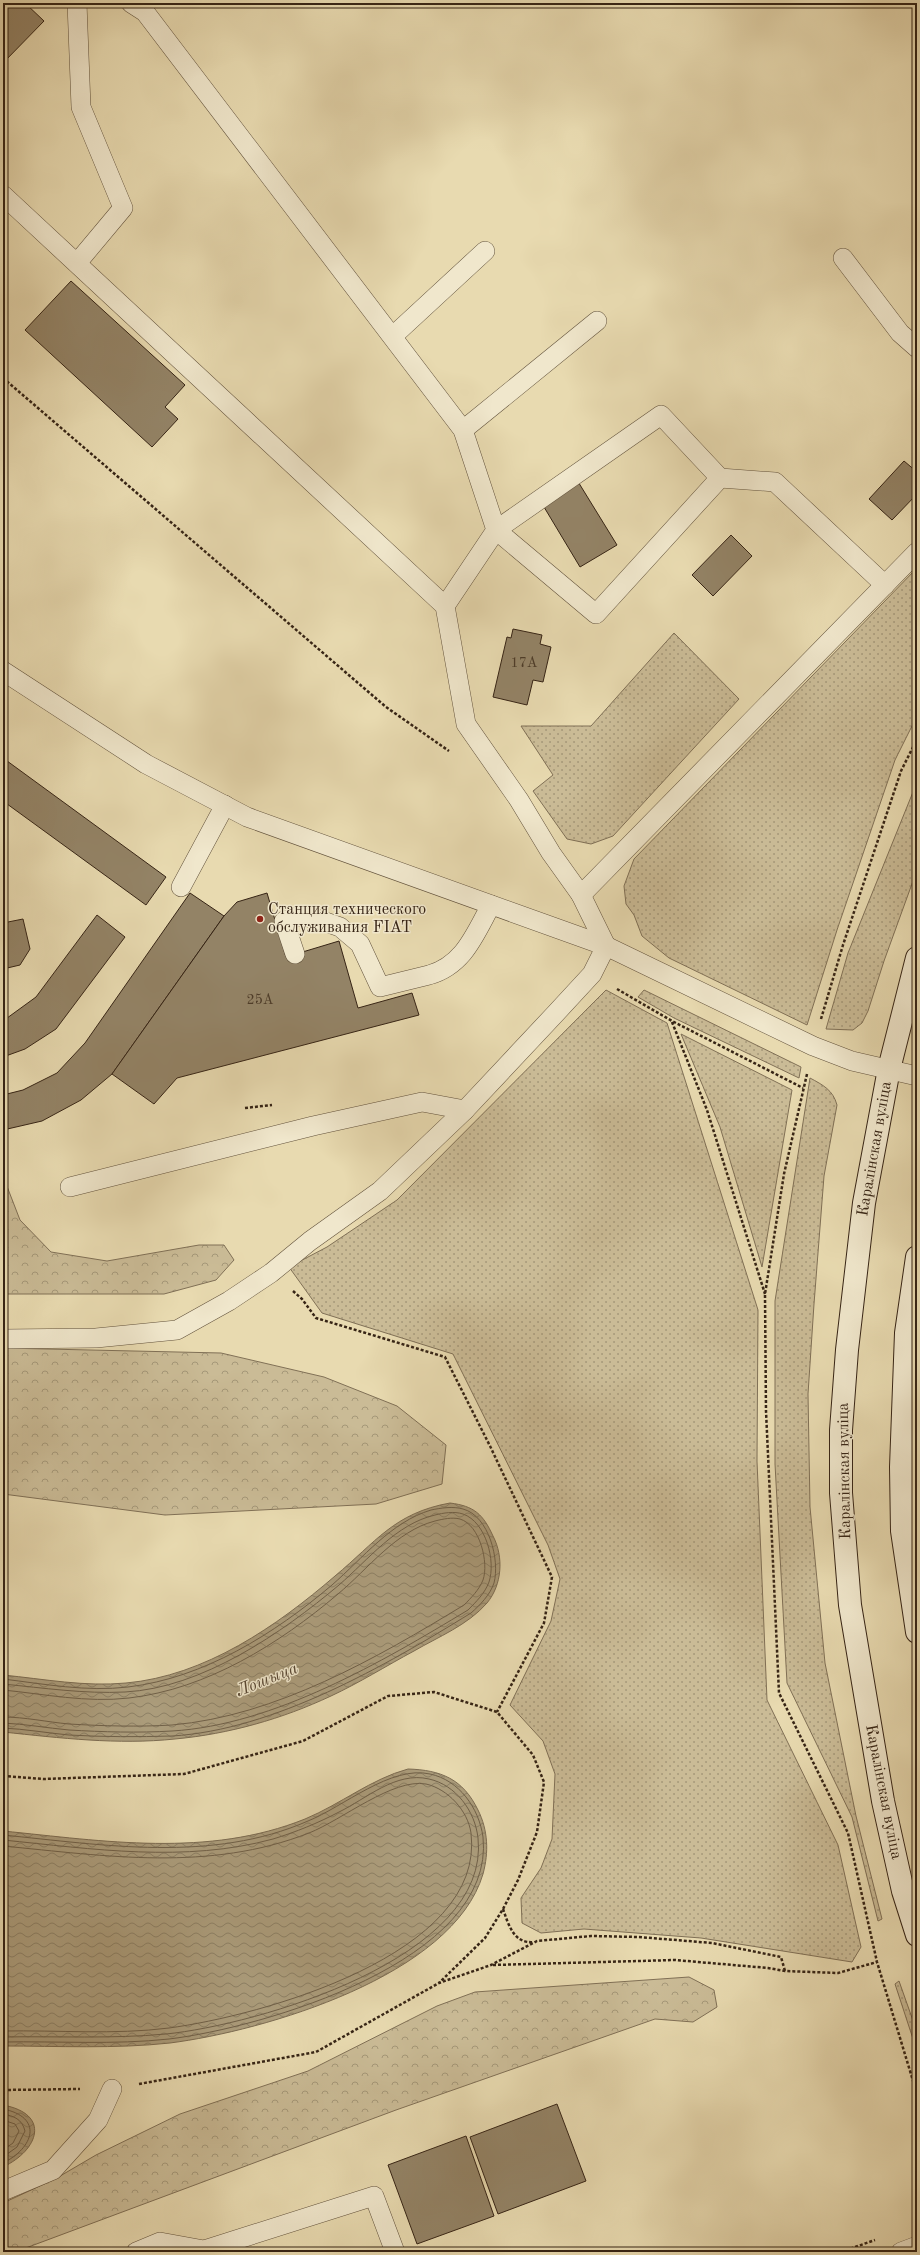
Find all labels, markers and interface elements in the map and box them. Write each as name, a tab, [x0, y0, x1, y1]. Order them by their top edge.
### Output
house number: 17А	[511, 656, 538, 670]
place label: Станция технического обслуживания FIAT	[268, 902, 426, 936]
marker: Станция технического обслуживания FIAT	[255, 914, 265, 924]
house number: 25А	[247, 993, 274, 1007]
street label: Каралінская вуліца	[855, 1080, 895, 1218]
street label: Каралінская вуліца	[836, 1402, 854, 1540]
water label: Лошыца	[234, 1660, 300, 1700]
street label: Каралінская вуліца	[862, 1723, 904, 1861]

